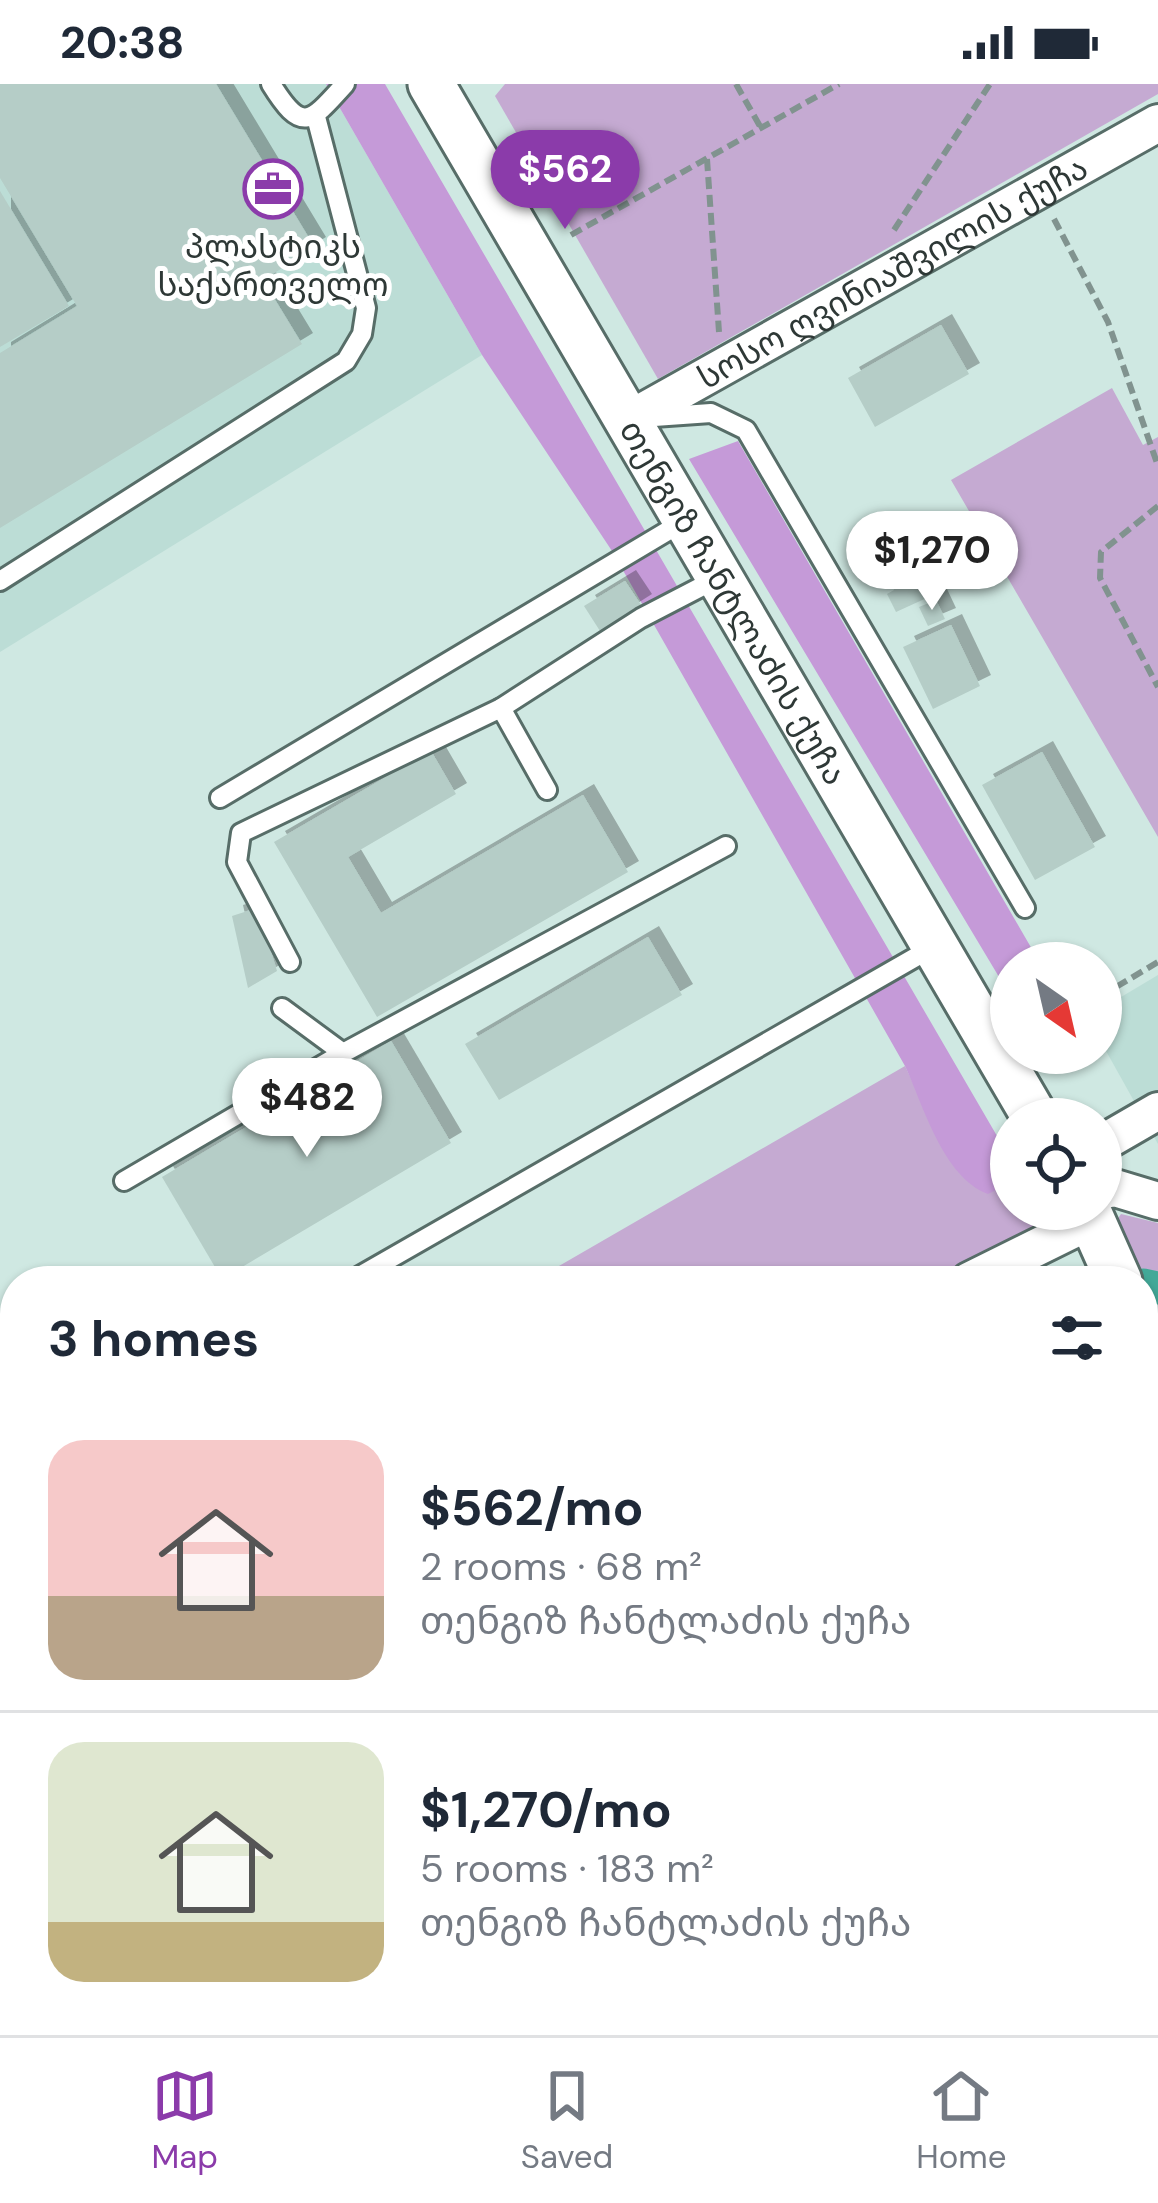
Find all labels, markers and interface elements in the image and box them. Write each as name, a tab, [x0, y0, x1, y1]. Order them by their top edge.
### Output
text: 20:38	[60, 13, 185, 72]
pin: $562	[494, 130, 636, 232]
text: $562	[518, 143, 612, 194]
street label: სოსო ღვინიაშვილის ქუჩა	[690, 146, 1095, 399]
office icon: პლასტიკს საქართველო	[242, 158, 304, 220]
place label: პლასტიკს საქართველო	[157, 225, 389, 306]
street label: თენგიზ ჩანტლაძის ქუჩა	[610, 412, 857, 793]
pin: $1,270	[834, 511, 1030, 613]
text: $1,270	[873, 524, 991, 575]
north arrow	[990, 942, 1122, 1074]
map controls	[990, 942, 1122, 1230]
pin: $482	[236, 1058, 378, 1160]
text: $482	[259, 1071, 355, 1122]
button: locate	[990, 1098, 1122, 1230]
text: 3 homes	[48, 1305, 259, 1372]
icon: filters	[1044, 1305, 1110, 1371]
text: $562/mo	[420, 1474, 644, 1541]
icon: home	[144, 1488, 288, 1632]
text: 2 rooms · 68 m²	[420, 1541, 702, 1592]
text: თენგიზ ჩანტლაძის ქუჩა	[420, 1595, 911, 1646]
text: $1,270/mo	[420, 1776, 672, 1843]
icon: home	[144, 1790, 288, 1934]
text: 5 rooms · 183 m²	[420, 1843, 714, 1894]
text: თენგიზ ჩანტლაძის ქუჩა	[420, 1897, 911, 1948]
tab: Map	[151, 2063, 218, 2178]
tab: Saved	[521, 2063, 613, 2178]
tab: Home	[916, 2063, 1007, 2178]

